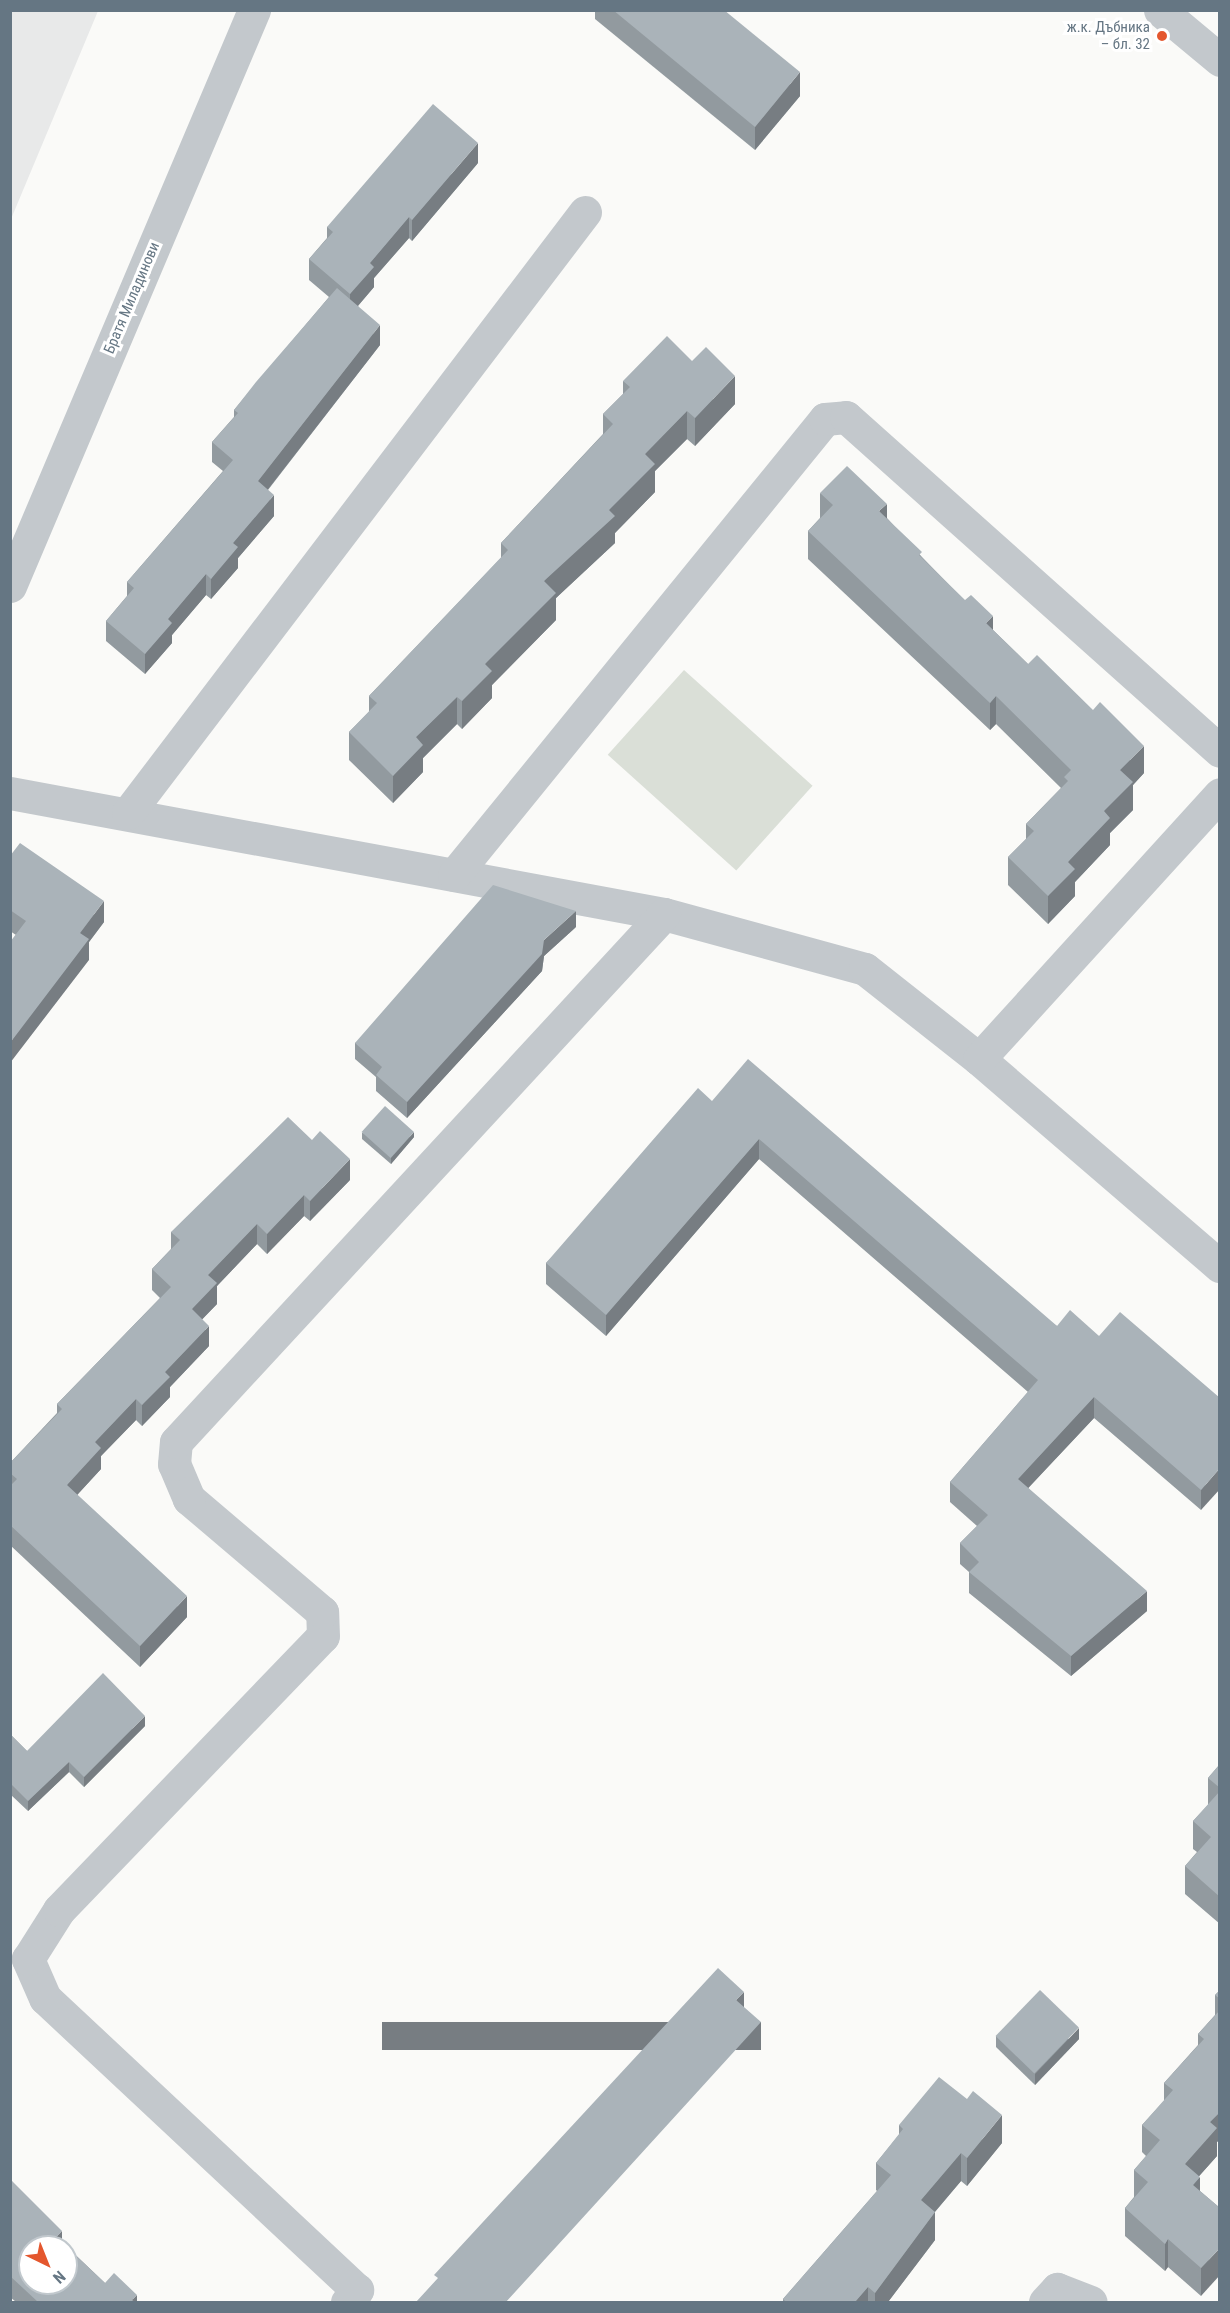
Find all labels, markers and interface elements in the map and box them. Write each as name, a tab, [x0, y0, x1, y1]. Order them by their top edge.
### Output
place label: ж.к. Дъбника – бл. 32	[1067, 18, 1150, 53]
marker: ж.к. Дъбника – бл. 32	[1155, 29, 1169, 43]
street label: Братя Миладинови	[100, 239, 164, 357]
north arrow	[18, 2235, 78, 2295]
text: N	[49, 2267, 69, 2287]

